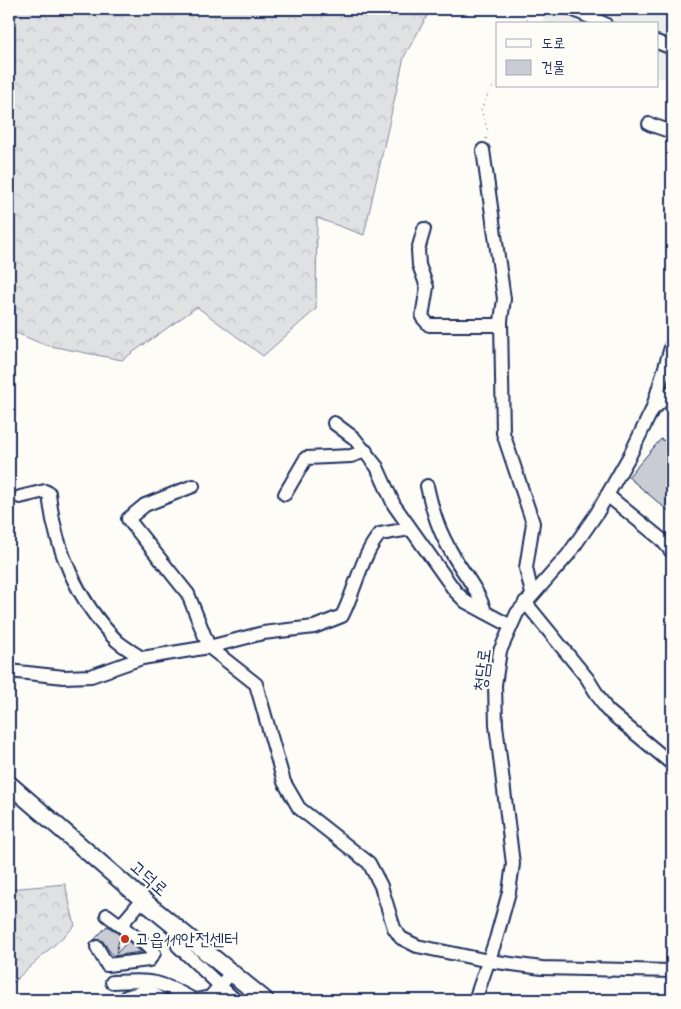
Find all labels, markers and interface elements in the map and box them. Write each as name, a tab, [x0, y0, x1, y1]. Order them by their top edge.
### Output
legend	[496, 22, 658, 88]
text: 도로	[541, 33, 565, 55]
text: 건물	[541, 57, 565, 79]
street label: 청담로	[468, 647, 500, 693]
street label: 고덕로	[123, 855, 173, 904]
place label: 고읍119안전센터	[135, 928, 239, 954]
marker: 고읍119안전센터	[119, 933, 131, 945]

